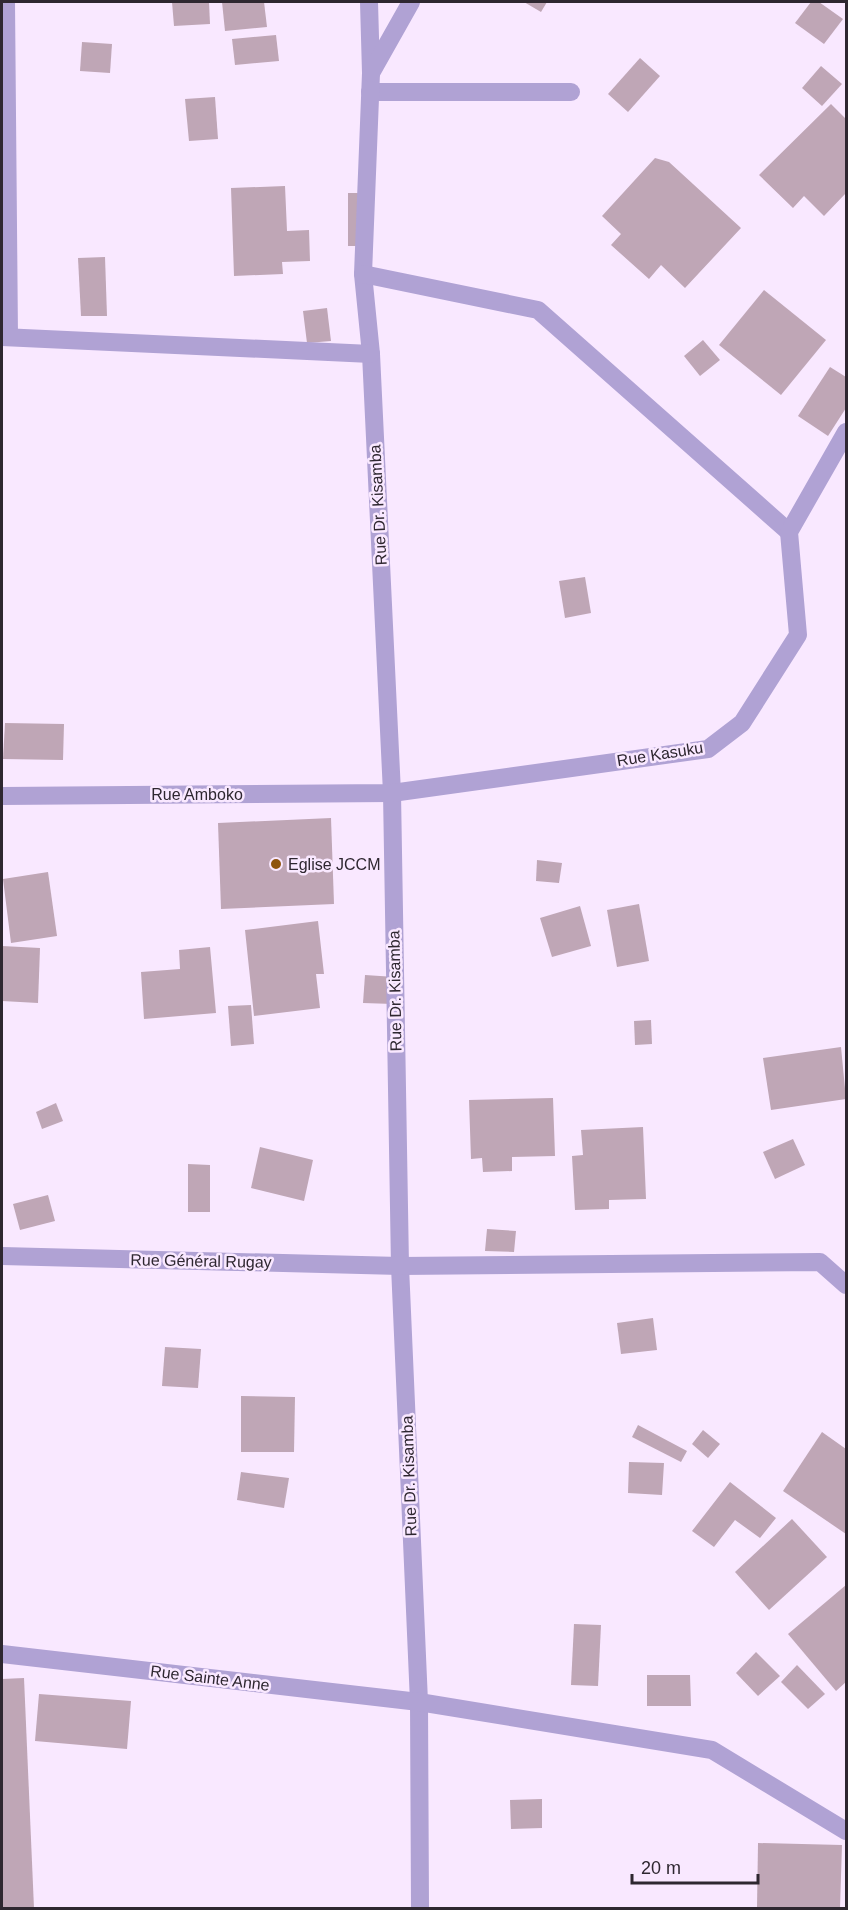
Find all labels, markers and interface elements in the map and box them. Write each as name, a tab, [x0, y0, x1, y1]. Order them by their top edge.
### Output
street label: Rue Dr. Kisamba	[366, 444, 390, 566]
street label: Rue Kasuku	[616, 739, 704, 769]
street label: Rue Amboko	[151, 786, 243, 803]
place label: Eglise JCCM	[288, 856, 380, 873]
marker: Eglise JCCM	[269, 857, 283, 871]
street label: Rue Dr. Kisamba	[385, 930, 405, 1052]
street label: Rue Général Rugay	[130, 1251, 272, 1271]
street label: Rue Dr. Kisamba	[398, 1415, 420, 1537]
street label: Rue Sainte Anne	[149, 1662, 271, 1694]
scale bar	[632, 1847, 758, 1885]
text: 20 m	[641, 1858, 681, 1878]

